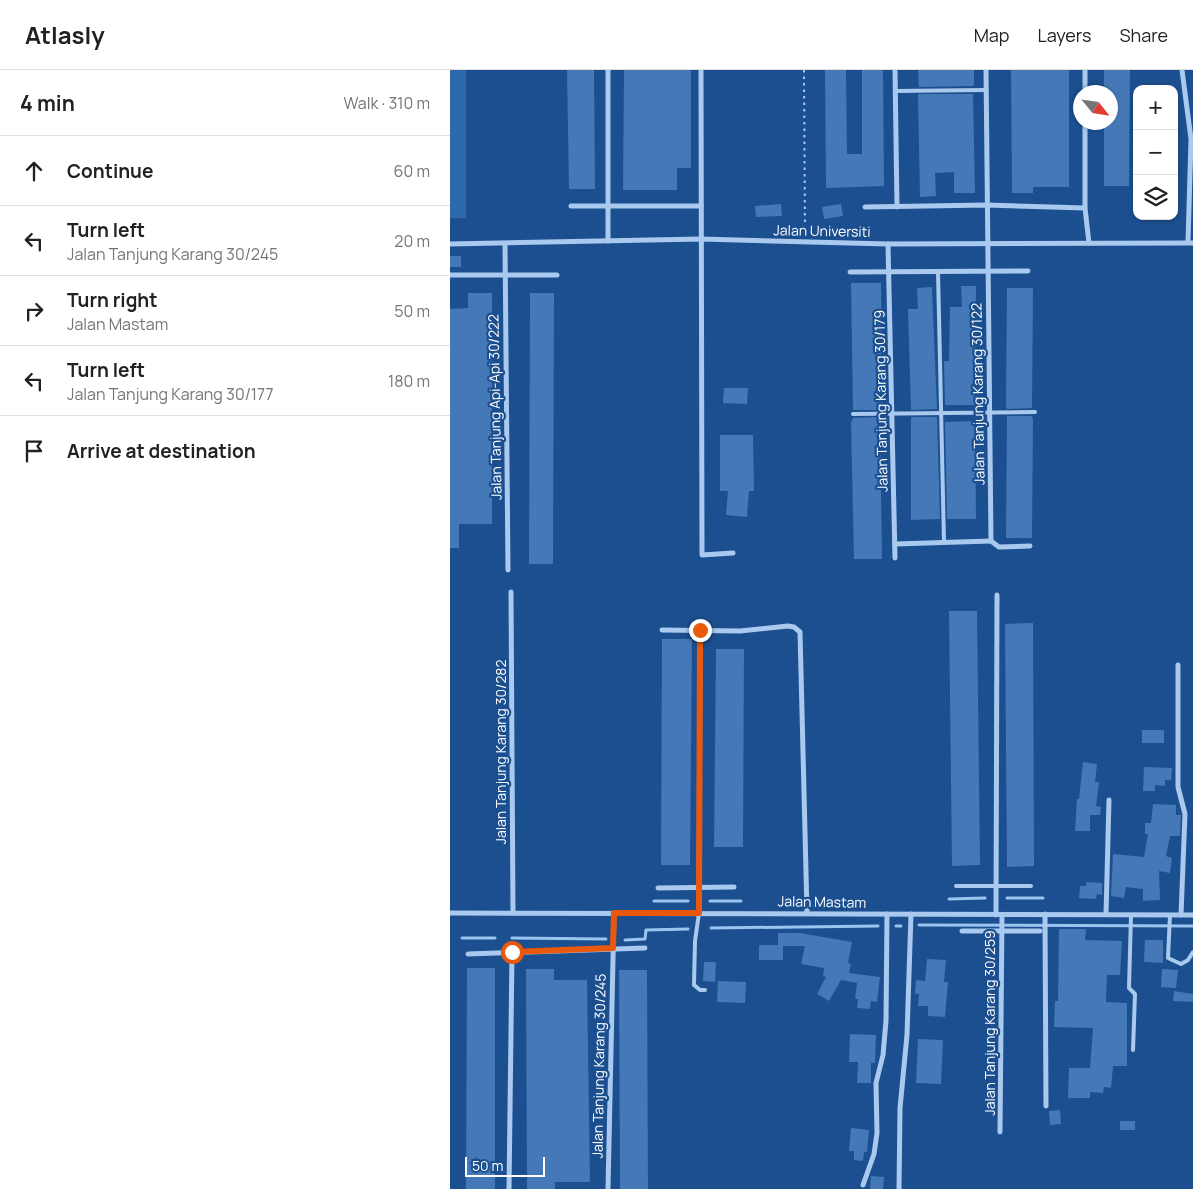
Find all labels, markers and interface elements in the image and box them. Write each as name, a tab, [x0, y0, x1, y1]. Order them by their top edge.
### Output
text: Atlasly	[25, 18, 105, 51]
text: Map	[974, 23, 1009, 47]
text: Layers	[1037, 23, 1091, 47]
text: Share	[1119, 23, 1168, 47]
north arrow	[1073, 85, 1118, 130]
map controls	[1133, 85, 1178, 220]
button: +	[1133, 85, 1178, 130]
text: 4 min	[20, 89, 75, 117]
text: Walk · 310 m	[344, 92, 430, 114]
button: −	[1133, 130, 1178, 175]
icon: ahead	[20, 157, 48, 185]
text: Continue	[67, 158, 153, 184]
text: 60 m	[394, 160, 430, 182]
button: layers	[1133, 175, 1178, 220]
text: Turn left	[67, 217, 145, 243]
street label: Jalan Universiti	[773, 220, 871, 241]
icon: left	[20, 227, 48, 255]
text: 20 m	[394, 230, 430, 252]
text: Jalan Tanjung Karang 30/245	[67, 243, 278, 265]
text: Turn right	[67, 287, 157, 313]
icon: right	[20, 297, 48, 325]
text: 50 m	[394, 300, 430, 322]
street label: Jalan Tanjung Karang 30/122	[966, 303, 989, 485]
street label: Jalan Tanjung Karang 30/179	[869, 310, 892, 492]
text: Jalan Mastam	[67, 313, 168, 335]
street label: Jalan Tanjung Api-Api 30/222	[483, 314, 506, 500]
text: Turn left	[67, 357, 145, 383]
icon: left	[20, 367, 48, 395]
text: 180 m	[388, 370, 430, 392]
text: Jalan Tanjung Karang 30/177	[67, 383, 274, 405]
icon: arrive	[20, 437, 48, 465]
text: Arrive at destination	[67, 438, 256, 464]
route end	[689, 619, 712, 642]
street label: Jalan Tanjung Karang 30/282	[491, 660, 510, 844]
street label: Jalan Mastam	[778, 891, 867, 912]
street label: Jalan Tanjung Karang 30/259	[980, 930, 999, 1116]
route start	[501, 941, 524, 964]
street label: Jalan Tanjung Karang 30/245	[587, 973, 610, 1159]
scale bar	[465, 1154, 545, 1177]
text: 50 m	[472, 1156, 503, 1175]

